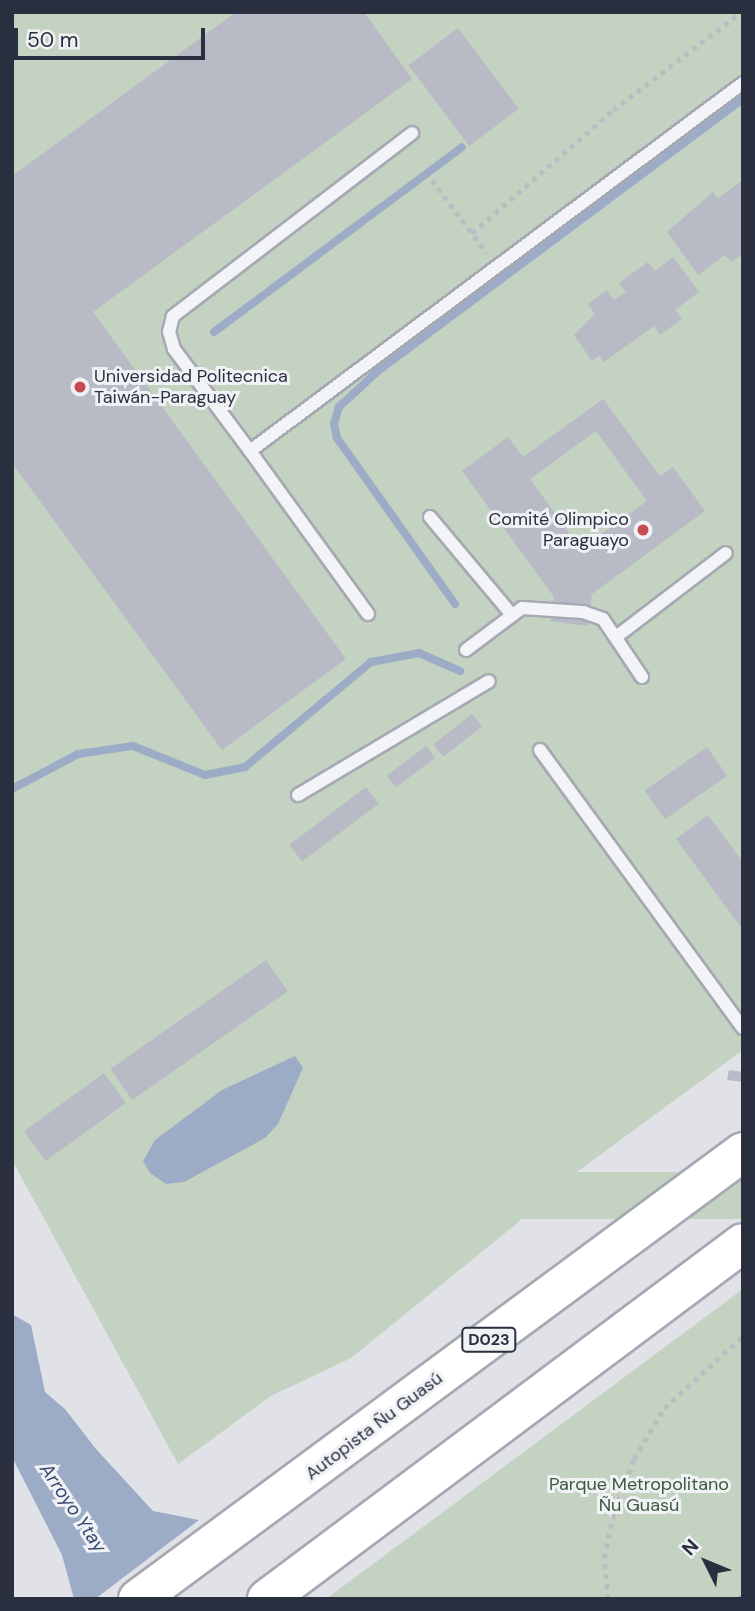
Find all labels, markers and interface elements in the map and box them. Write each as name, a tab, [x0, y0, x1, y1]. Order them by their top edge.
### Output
scale bar	[18, 14, 208, 58]
text: 50 m	[27, 26, 78, 54]
place label: Universidad Politecnica Taiwán-Paraguay	[94, 366, 288, 408]
marker: Universidad Politecnica Taiwán-Paraguay	[72, 379, 88, 395]
place label: Comité Olimpico Paraguayo	[488, 509, 629, 552]
marker: Comité Olimpico Paraguayo	[635, 522, 651, 538]
road number: D023	[461, 1328, 517, 1352]
street label: Autopista Ñu Guasú	[301, 1367, 447, 1485]
water label: Arroyo Ytay	[35, 1459, 111, 1557]
park label: Parque Metropolitano Ñu Guasú	[549, 1474, 729, 1516]
north arrow	[671, 1527, 741, 1597]
text: N	[676, 1534, 704, 1561]

